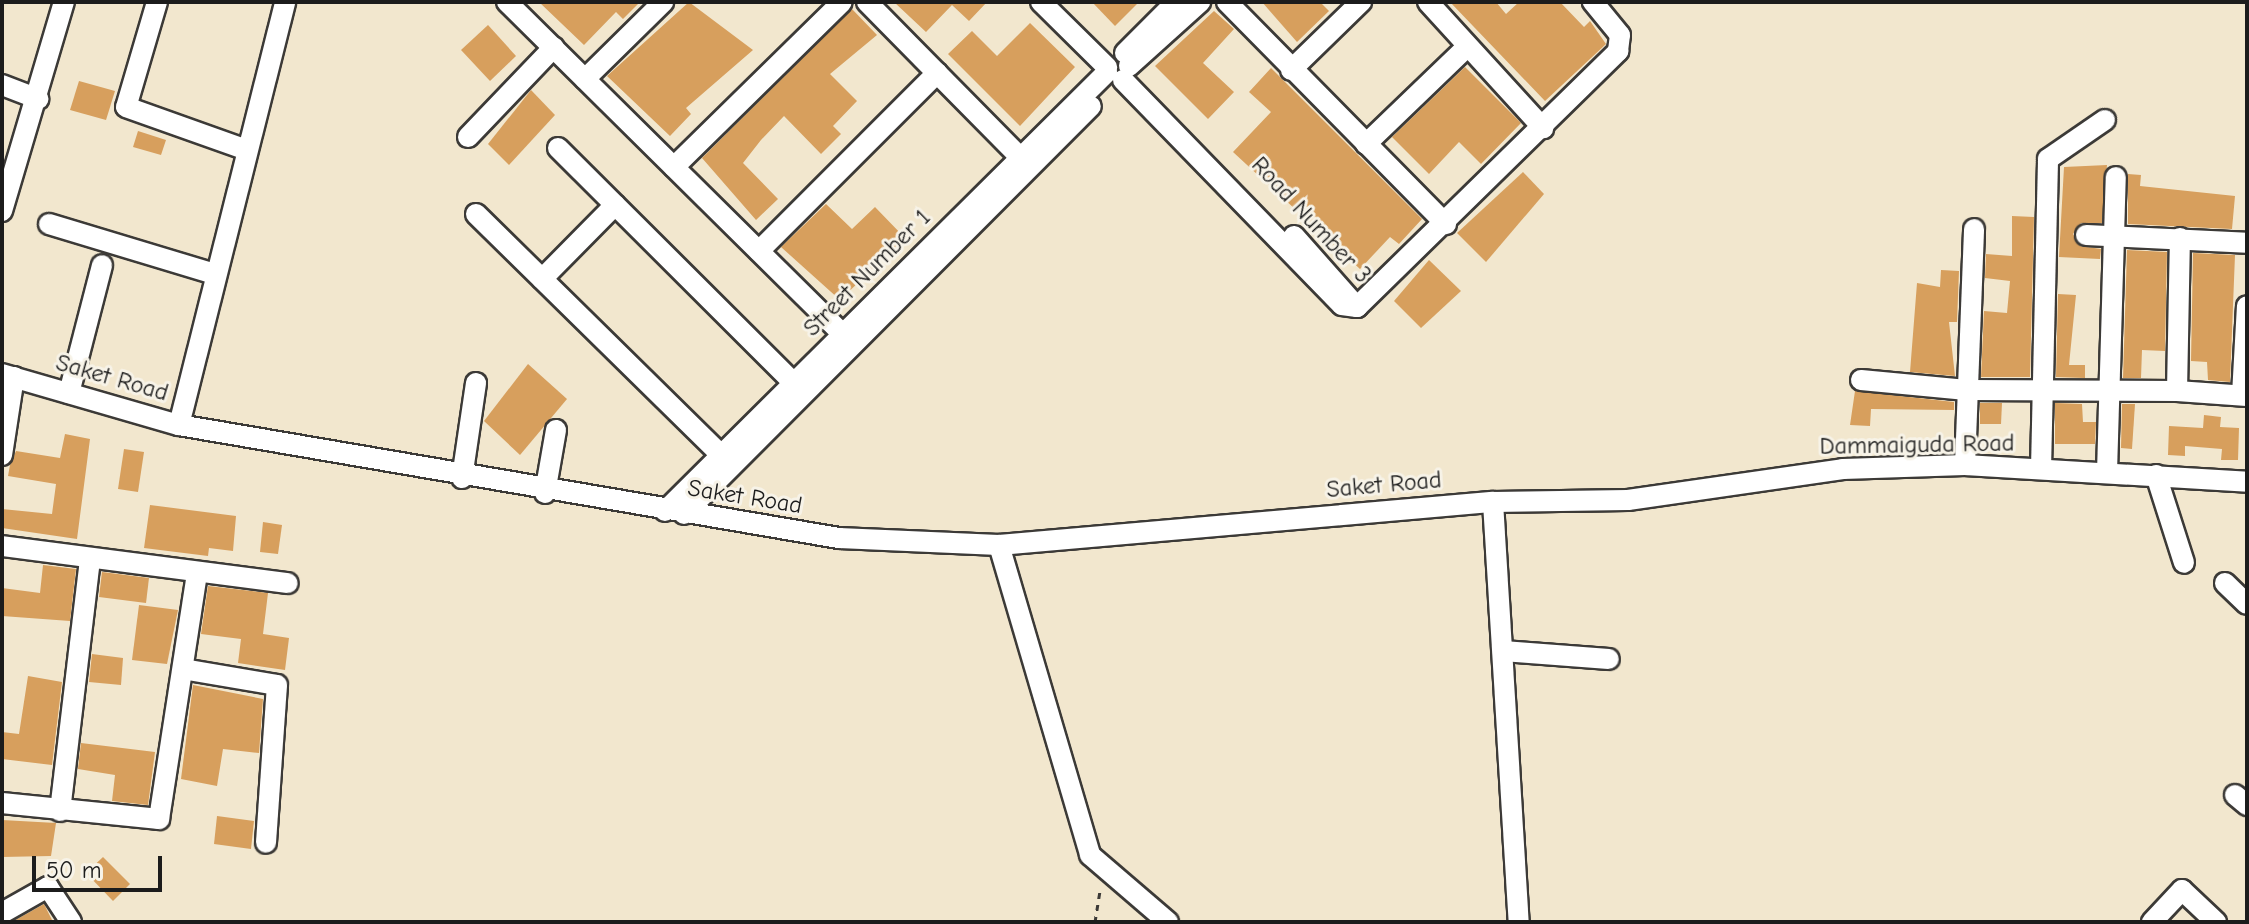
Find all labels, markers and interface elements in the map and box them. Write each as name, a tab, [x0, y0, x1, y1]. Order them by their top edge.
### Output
street label: Road Number 3	[1245, 151, 1377, 289]
street label: Street Number 1	[797, 203, 937, 343]
street label: Saket Road	[53, 348, 171, 408]
street label: Dammaiguda Road	[1819, 429, 2015, 461]
street label: Saket Road	[1325, 466, 1443, 504]
street label: Saket Road	[686, 474, 804, 520]
scale bar	[36, 840, 166, 890]
text: 50 m	[46, 856, 102, 884]

